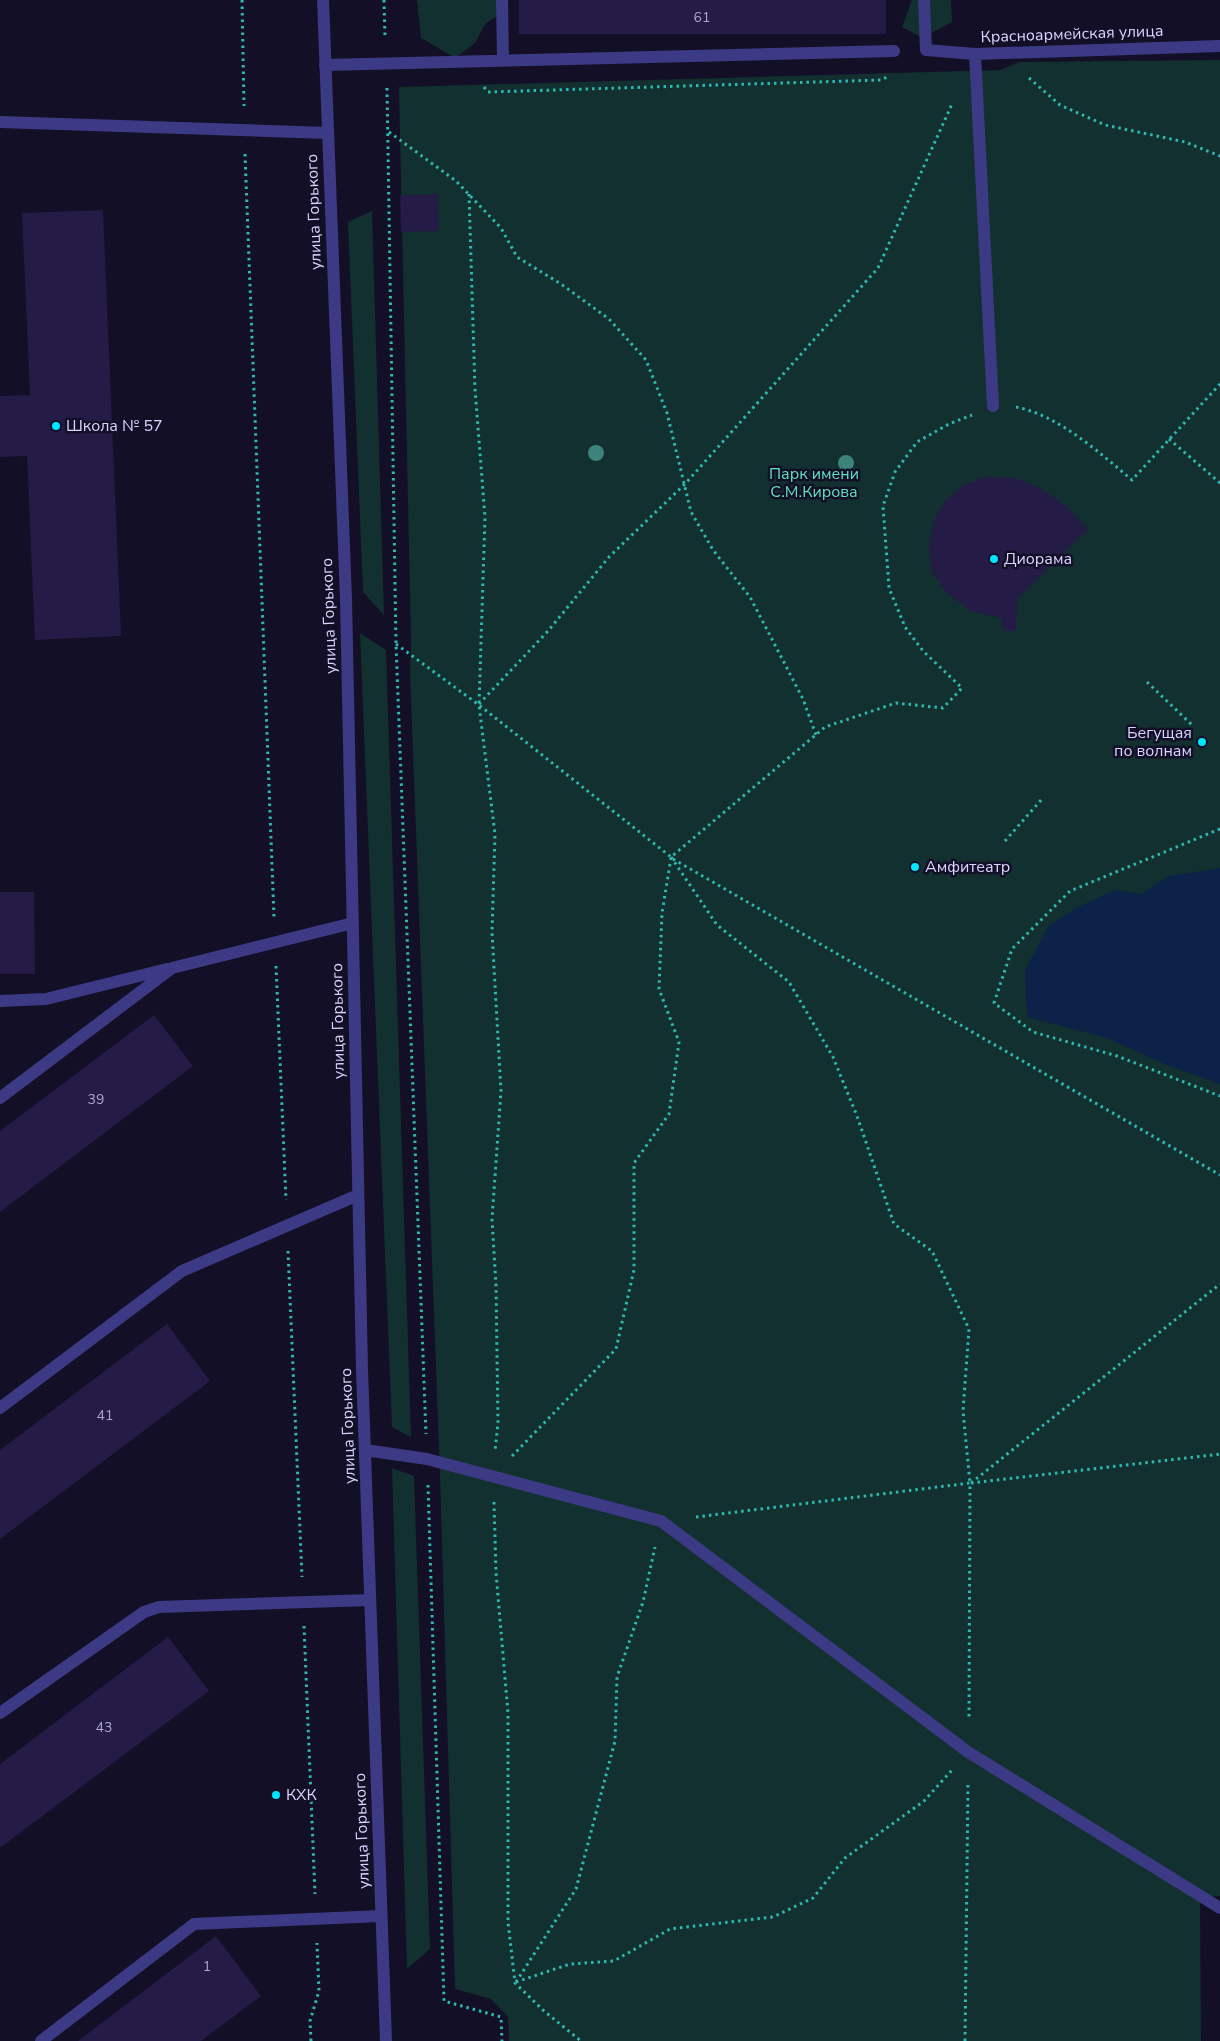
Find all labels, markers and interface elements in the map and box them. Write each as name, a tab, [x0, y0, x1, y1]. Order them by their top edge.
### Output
house number: 61	[694, 8, 710, 27]
street label: Красноармейская улица	[980, 20, 1164, 48]
street label: улица Горького	[301, 154, 327, 270]
place label: Школа № 57	[66, 415, 163, 437]
marker: Школа № 57	[50, 420, 62, 432]
park label: Парк имени С.М.Кирова	[769, 463, 859, 503]
place label: Диорама	[1004, 548, 1072, 570]
marker: Диорама	[988, 553, 1000, 565]
street label: улица Горького	[316, 558, 342, 674]
place label: Бегущая по волнам	[1114, 722, 1192, 762]
marker: Бегущая по волнам	[1196, 736, 1208, 748]
place label: Амфитеатр	[925, 856, 1010, 878]
marker: Амфитеатр	[909, 861, 921, 873]
street label: улица Горького	[326, 963, 350, 1079]
house number: 39	[88, 1090, 104, 1109]
street label: улица Горького	[335, 1368, 361, 1484]
house number: 41	[97, 1406, 113, 1425]
house number: 43	[96, 1718, 112, 1737]
street label: улица Горького	[349, 1773, 375, 1889]
place label: КХК	[286, 1784, 317, 1806]
marker: КХК	[270, 1789, 282, 1801]
house number: 1	[203, 1957, 211, 1976]

